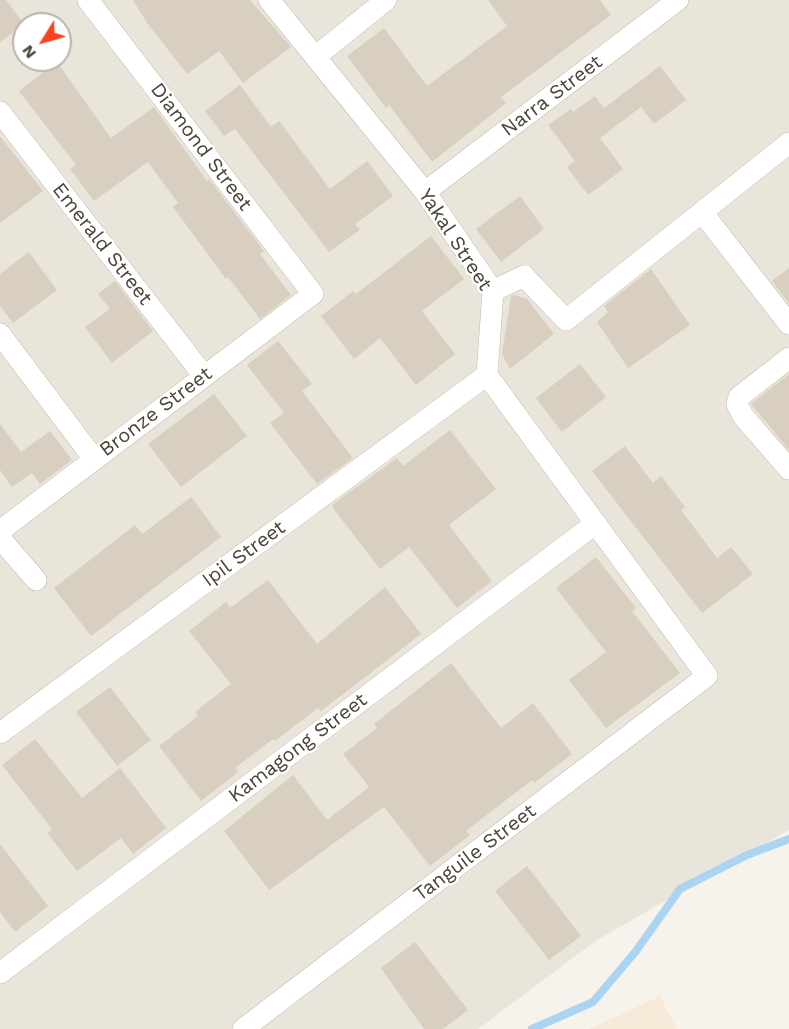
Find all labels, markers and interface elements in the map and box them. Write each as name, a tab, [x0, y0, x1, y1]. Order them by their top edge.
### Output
north arrow	[12, 12, 72, 72]
text: N	[18, 41, 40, 62]
street label: Narra Street	[497, 50, 607, 142]
street label: Diamond Street	[145, 78, 257, 216]
street label: Emerald Street	[47, 178, 157, 310]
street label: Yakal Street	[413, 185, 497, 295]
street label: Bronze Street	[95, 362, 217, 462]
street label: Ipil Street	[198, 516, 290, 592]
street label: Kamagong Street	[224, 688, 372, 808]
street label: Tanguile Street	[409, 799, 541, 907]

